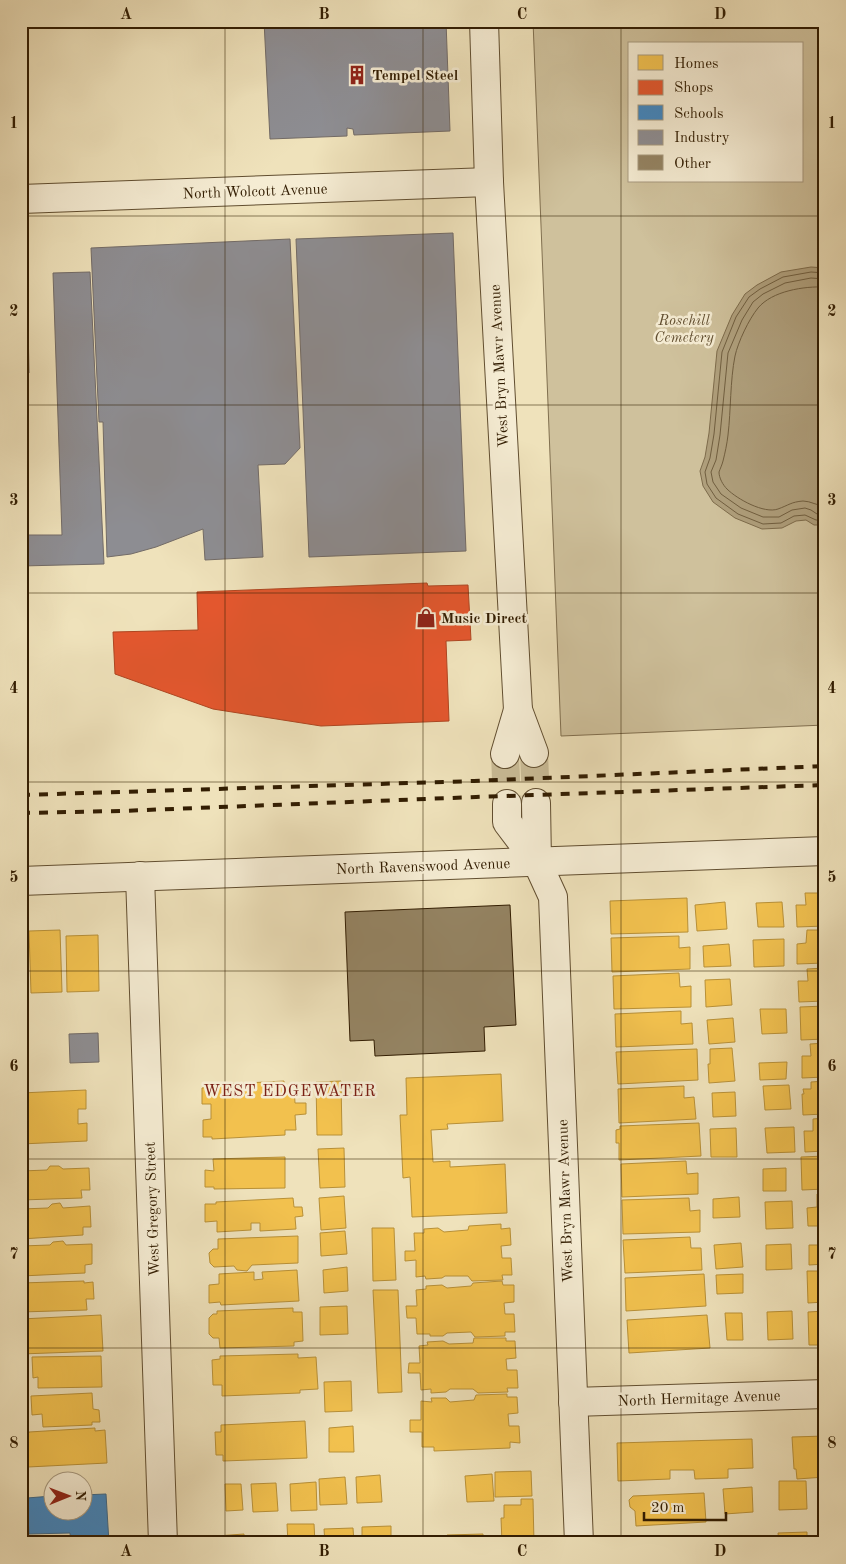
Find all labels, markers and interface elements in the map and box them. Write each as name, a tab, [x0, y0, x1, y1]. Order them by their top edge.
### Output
text: A	[120, 7, 132, 23]
text: B	[318, 7, 330, 23]
text: C	[517, 7, 527, 23]
text: D	[714, 7, 726, 23]
legend	[628, 42, 804, 182]
text: Homes	[674, 57, 719, 72]
building icon: Tempel Steel	[346, 64, 368, 86]
place label: Tempel Steel	[372, 69, 459, 84]
text: Shops	[674, 81, 713, 96]
text: Schools	[674, 107, 723, 122]
text: 1	[9, 116, 19, 132]
text: 1	[827, 116, 837, 132]
text: Industry	[674, 131, 730, 146]
text: Other	[674, 157, 711, 172]
street label: North Wolcott Avenue	[182, 182, 328, 203]
street label: West Bryn Mawr Avenue	[489, 284, 512, 448]
text: 2	[9, 304, 19, 320]
text: 2	[827, 304, 837, 320]
park label: Rosehill Cemetery	[654, 314, 714, 346]
text: 3	[9, 493, 19, 509]
text: 3	[827, 493, 837, 509]
shop icon: Music Direct	[415, 607, 437, 629]
place label: Music Direct	[441, 612, 528, 627]
text: 4	[9, 681, 19, 697]
text: 4	[827, 681, 837, 697]
street label: North Ravenswood Avenue	[336, 857, 511, 878]
text: 5	[9, 870, 19, 886]
text: 5	[827, 870, 837, 886]
text: 6	[9, 1059, 19, 1075]
text: 6	[827, 1059, 837, 1075]
district label: WEST EDGEWATER	[203, 1084, 377, 1100]
street label: West Bryn Mawr Avenue	[556, 1119, 577, 1283]
street label: West Gregory Street	[144, 1141, 163, 1277]
text: 7	[9, 1247, 19, 1263]
text: 7	[827, 1247, 837, 1263]
street label: North Hermitage Avenue	[617, 1389, 781, 1410]
text: 8	[9, 1436, 19, 1452]
text: 8	[827, 1436, 837, 1452]
north arrow	[42, 1472, 92, 1522]
scale bar	[644, 1489, 726, 1521]
text: N	[73, 1490, 87, 1502]
text: 20 m	[651, 1501, 685, 1516]
text: A	[120, 1544, 132, 1560]
text: B	[318, 1544, 330, 1560]
text: C	[517, 1544, 527, 1560]
text: D	[714, 1544, 726, 1560]

